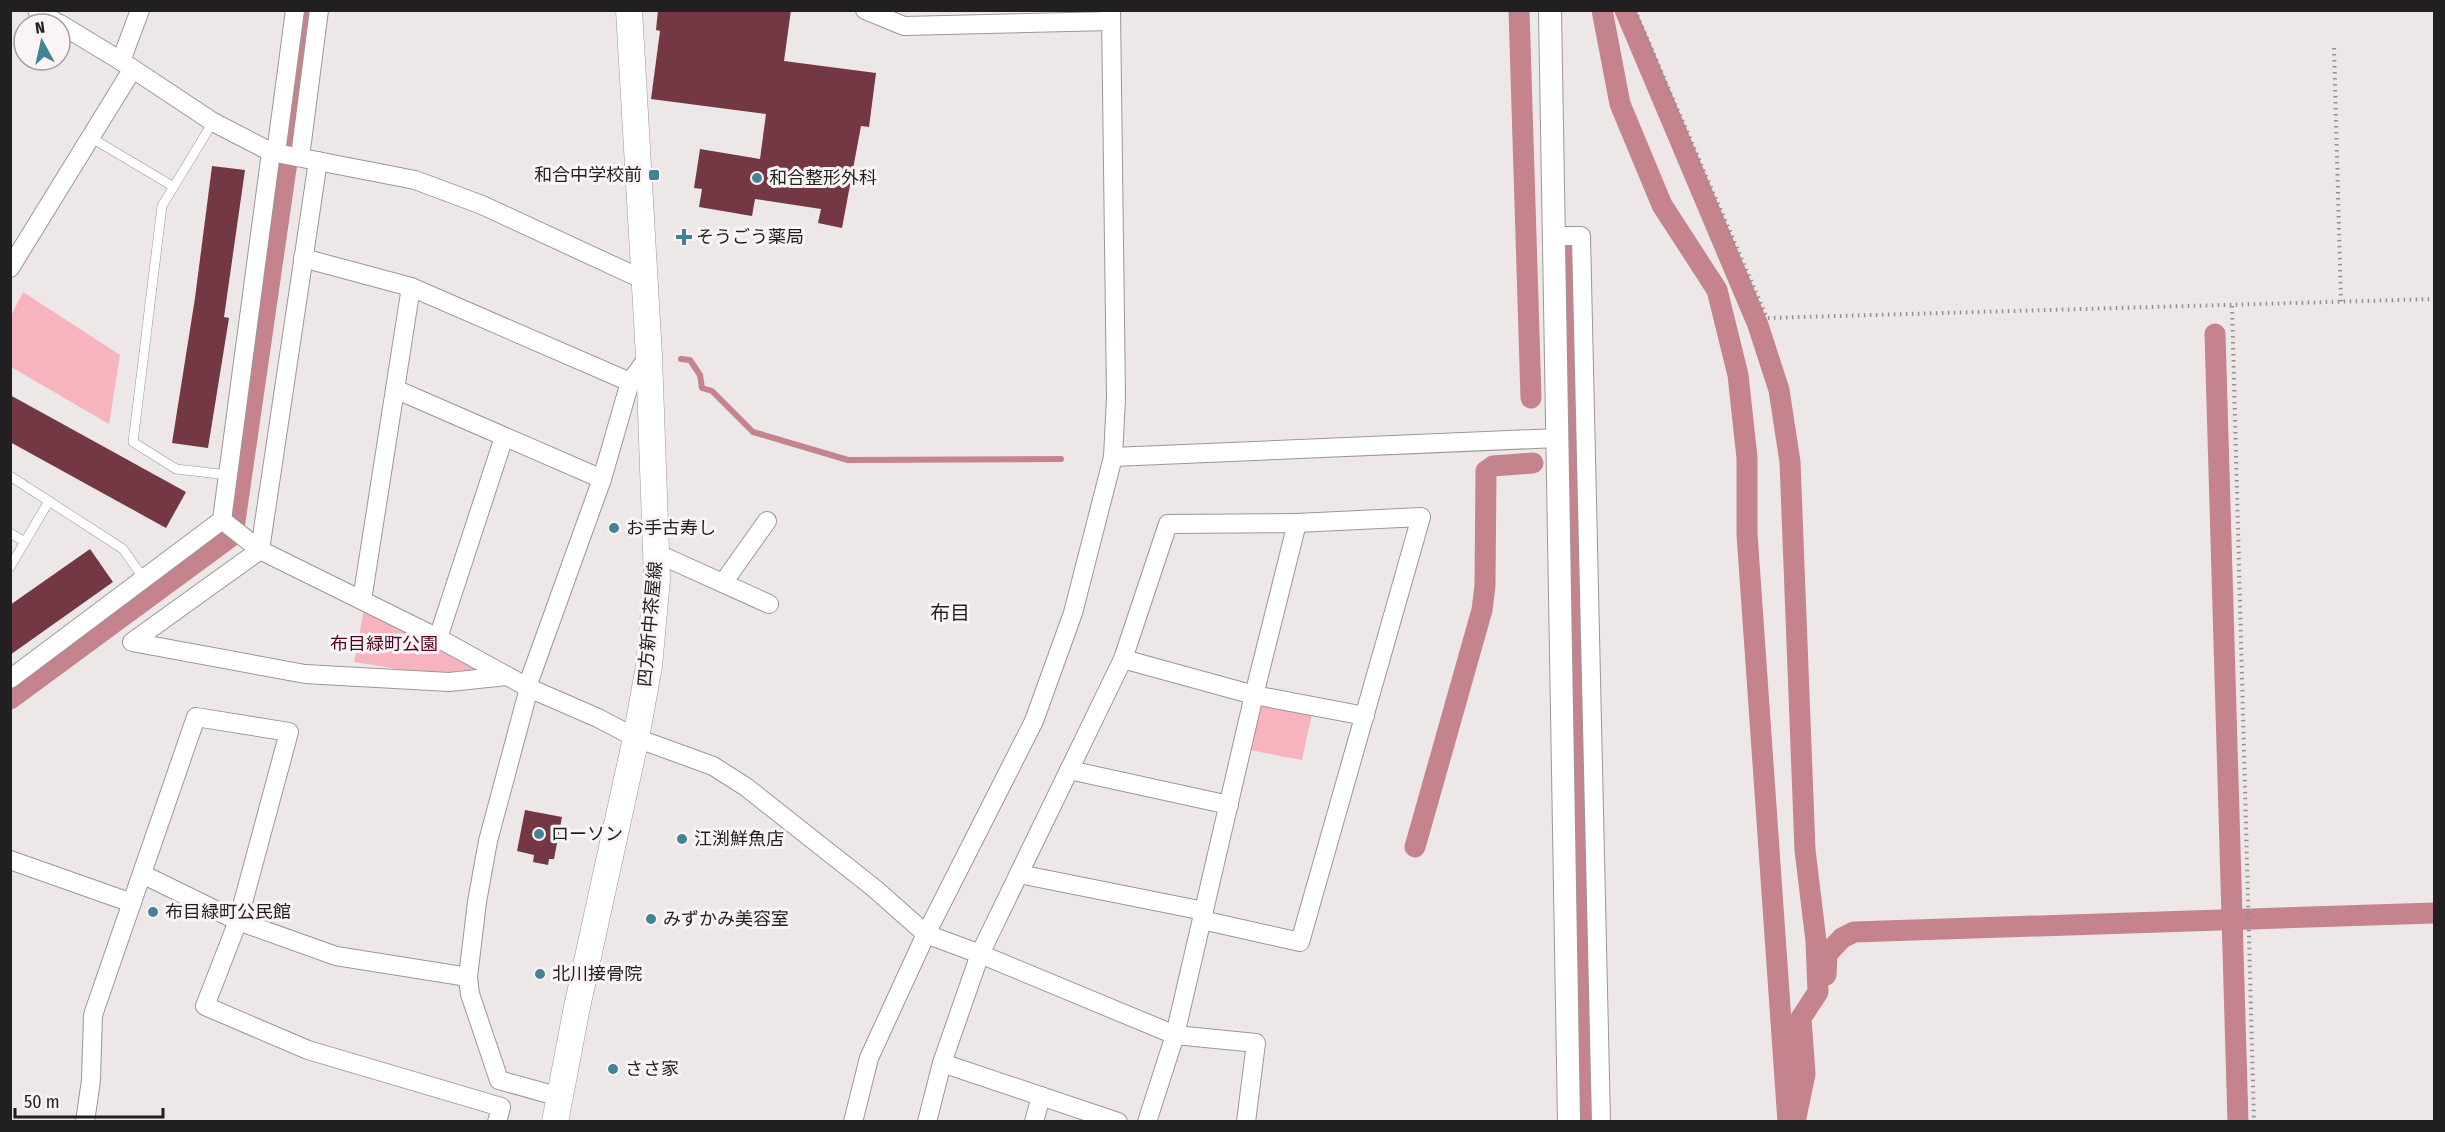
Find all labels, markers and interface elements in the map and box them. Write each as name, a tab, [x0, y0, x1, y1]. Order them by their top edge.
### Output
north arrow	[12, 12, 72, 72]
text: N	[34, 18, 46, 38]
place label: 和合中学校前	[534, 164, 642, 186]
place label: 和合整形外科	[769, 167, 877, 189]
marker: 和合中学校前	[647, 168, 661, 182]
marker: 和合整形外科	[750, 171, 764, 185]
place label: そうごう薬局	[696, 226, 804, 248]
marker: そうごう薬局	[677, 230, 691, 244]
place label: お手古寿し	[626, 517, 716, 539]
marker: お手古寿し	[607, 521, 621, 535]
street label: 四方新中茶屋線	[634, 560, 666, 688]
district label: 布目	[930, 601, 970, 625]
park label: 布目緑町公園	[330, 633, 438, 655]
place label: ローソン	[551, 823, 623, 845]
marker: ローソン	[532, 827, 546, 841]
place label: 江渕鮮魚店	[694, 828, 784, 850]
marker: 江渕鮮魚店	[675, 832, 689, 846]
place label: 布目緑町公民館	[165, 901, 291, 923]
marker: 布目緑町公民館	[146, 905, 160, 919]
place label: みずかみ美容室	[663, 908, 789, 930]
marker: みずかみ美容室	[644, 912, 658, 926]
place label: 北川接骨院	[552, 963, 642, 985]
marker: 北川接骨院	[533, 967, 547, 981]
place label: ささ家	[625, 1058, 679, 1080]
marker: ささ家	[606, 1062, 620, 1076]
scale bar	[15, 1081, 164, 1119]
text: 50 m	[24, 1091, 60, 1113]

